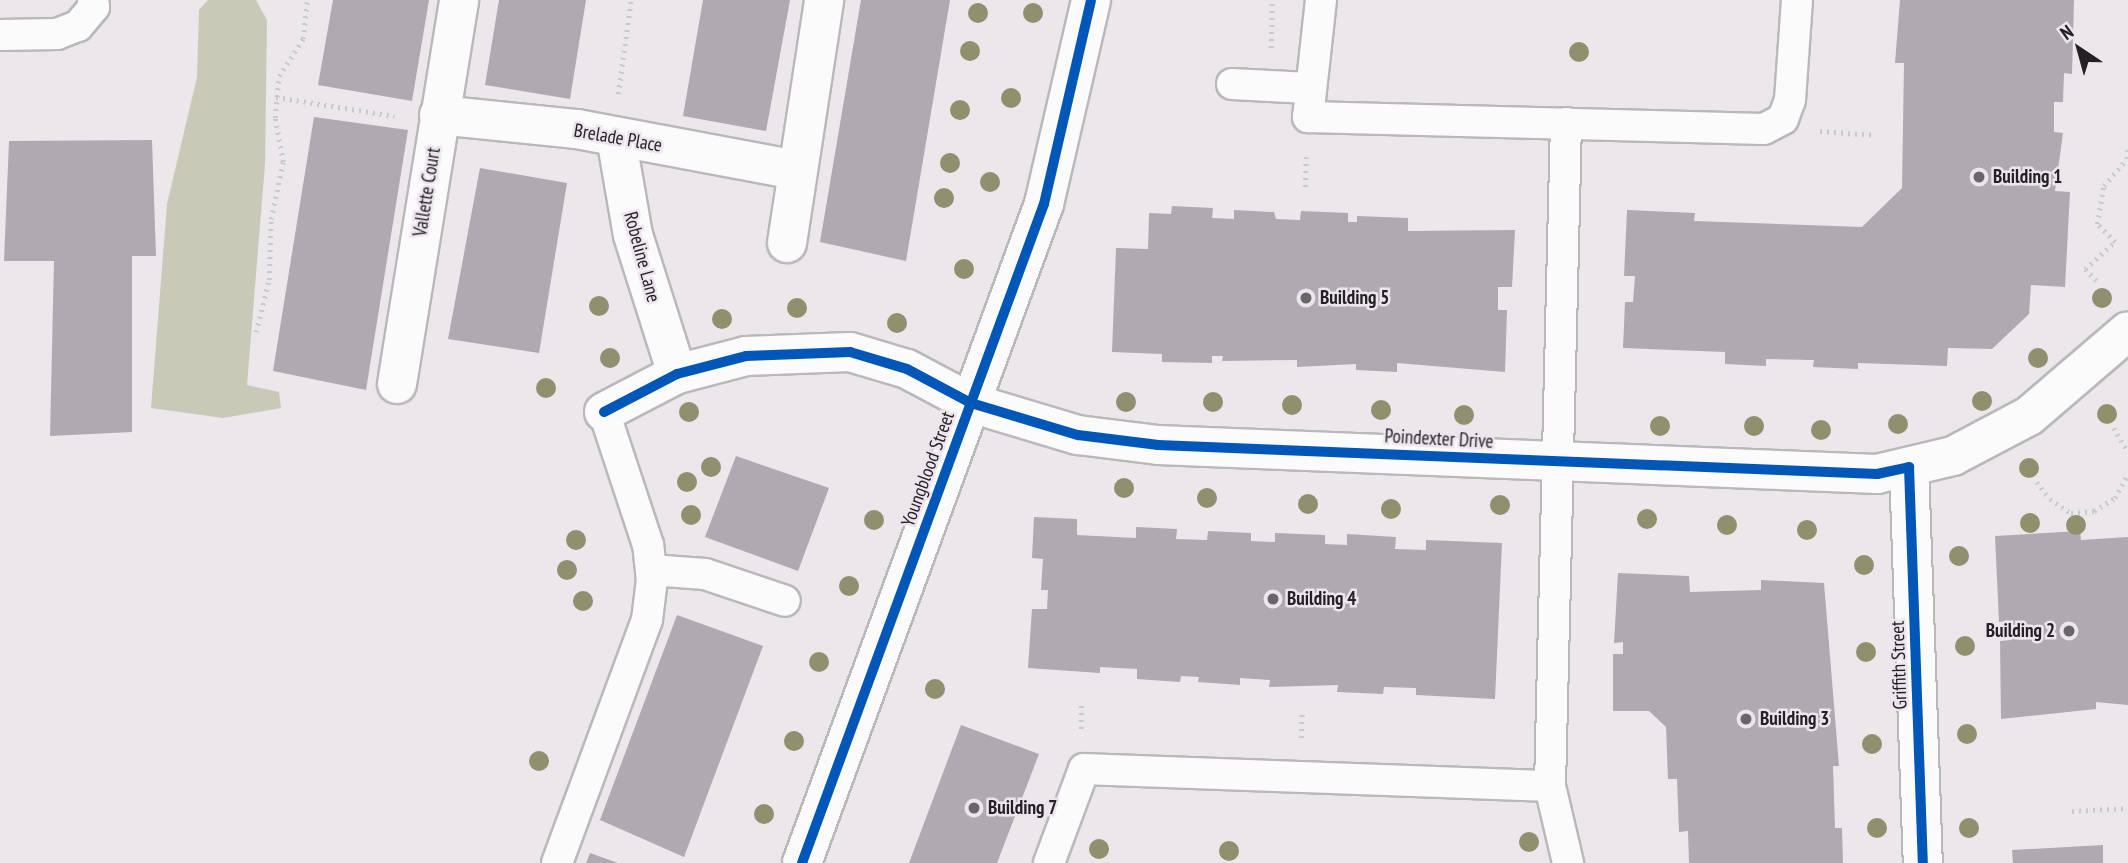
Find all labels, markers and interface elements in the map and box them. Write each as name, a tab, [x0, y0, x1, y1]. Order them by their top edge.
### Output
north arrow	[2044, 14, 2114, 84]
text: N	[2055, 19, 2078, 45]
street label: Brelade Place	[572, 119, 664, 157]
street label: Vallette Court	[409, 146, 445, 238]
place label: Building 1	[1993, 166, 2062, 188]
marker: Building 1	[1971, 169, 1987, 185]
street label: Robeline Lane	[619, 209, 665, 305]
place label: Building 5	[1320, 287, 1389, 309]
marker: Building 5	[1298, 290, 1314, 306]
street label: Youngblood Street	[897, 408, 959, 530]
street label: Poindexter Drive	[1384, 425, 1494, 453]
place label: Building 4	[1287, 588, 1356, 610]
marker: Building 4	[1265, 591, 1281, 607]
street label: Griffith Street	[1886, 620, 1912, 710]
place label: Building 2	[1986, 620, 2055, 642]
marker: Building 2	[2061, 623, 2077, 639]
place label: Building 3	[1760, 708, 1829, 730]
marker: Building 3	[1738, 711, 1754, 727]
place label: Building 7	[988, 797, 1057, 819]
marker: Building 7	[966, 800, 982, 816]

